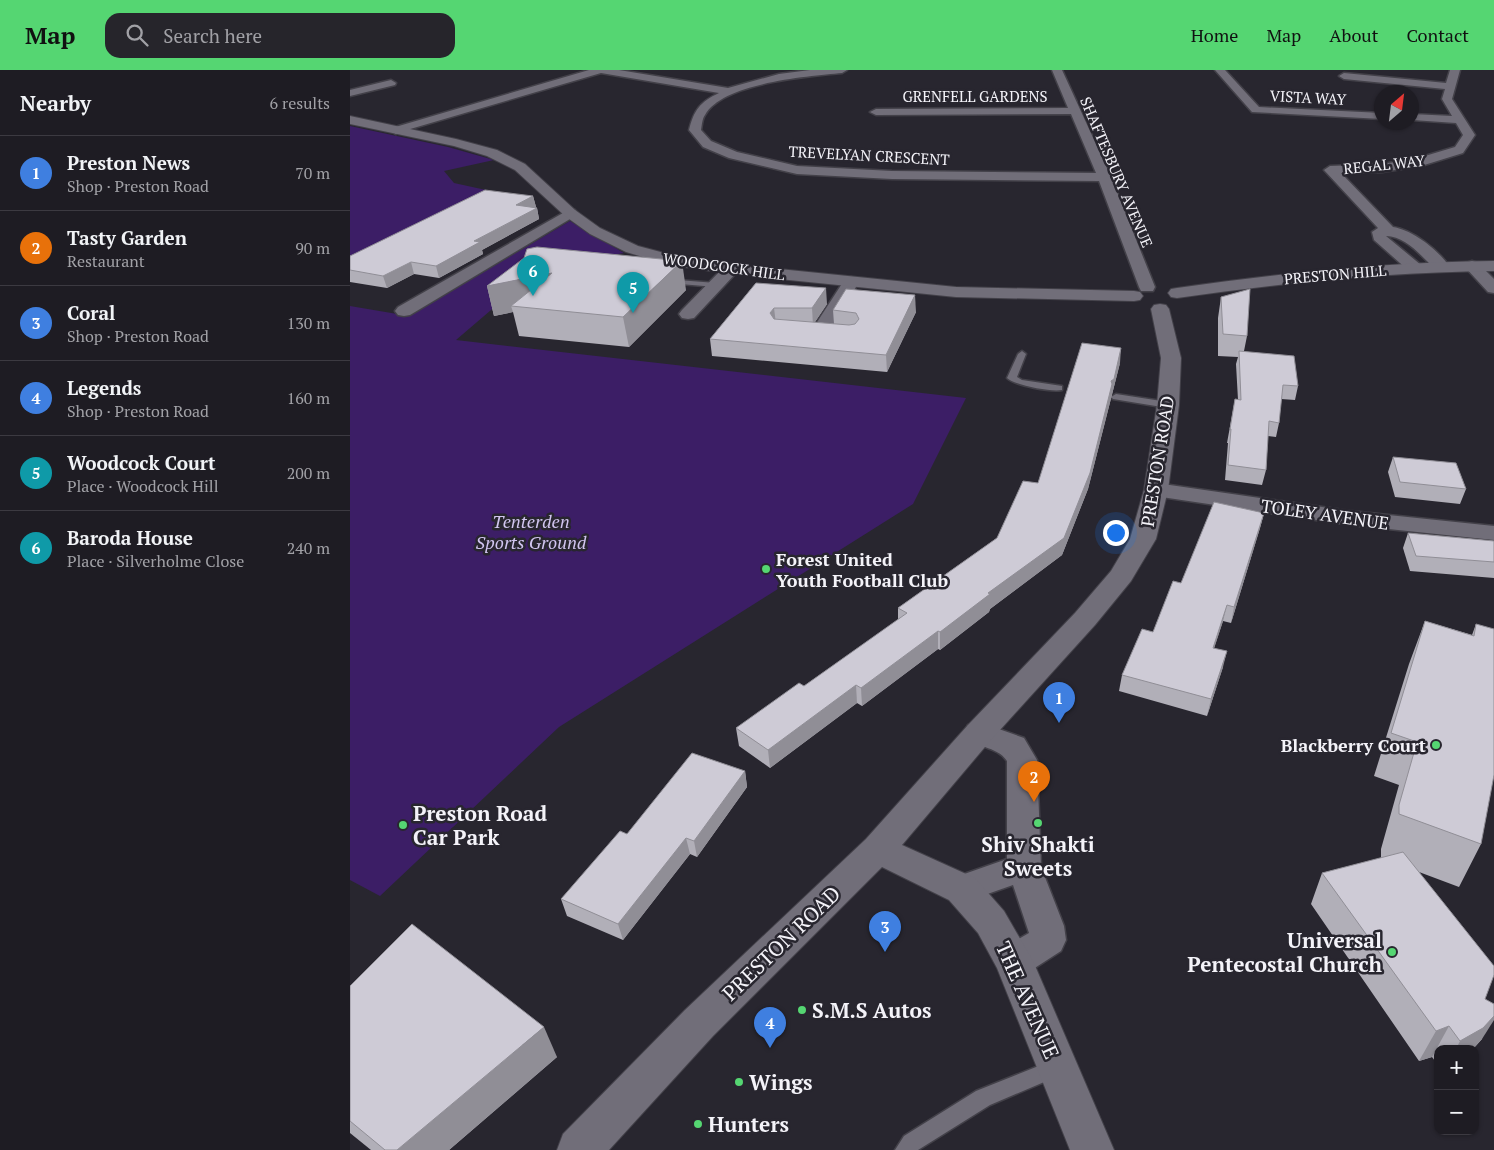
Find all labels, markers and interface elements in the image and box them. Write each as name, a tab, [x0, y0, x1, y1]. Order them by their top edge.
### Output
search box	[105, 13, 455, 58]
text: Map	[25, 19, 75, 51]
icon: search	[123, 21, 151, 49]
text: Search here	[163, 23, 262, 48]
text: Home	[1191, 23, 1238, 47]
text: Map	[1266, 23, 1301, 47]
text: About	[1329, 23, 1378, 47]
text: Contact	[1406, 23, 1469, 47]
street label: VISTA WAY	[1269, 85, 1347, 109]
north arrow	[1374, 85, 1419, 130]
street label: GRENFELL GARDENS	[902, 86, 1048, 106]
text: Nearby	[20, 89, 91, 117]
text: 6 results	[270, 92, 330, 114]
street label: SHAFTESBURY AVENUE	[1076, 94, 1158, 250]
street label: TREVELYAN CRESCENT	[788, 141, 950, 169]
text: Preston News	[67, 150, 190, 175]
street label: REGAL WAY	[1342, 150, 1426, 178]
text: 1	[31, 162, 41, 184]
text: 70 m	[295, 162, 330, 184]
text: Shop · Preston Road	[67, 175, 209, 197]
text: Tasty Garden	[67, 225, 187, 250]
text: 2	[31, 237, 41, 259]
text: 90 m	[295, 237, 330, 259]
street label: WOODCOCK HILL	[662, 248, 786, 284]
text: Restaurant	[67, 250, 145, 272]
pin: 6	[517, 255, 549, 296]
street label: PRESTON HILL	[1283, 260, 1387, 288]
pin: 5	[617, 272, 649, 313]
text: Coral	[67, 300, 115, 325]
text: 3	[31, 312, 41, 334]
text: 130 m	[287, 312, 330, 334]
text: Shop · Preston Road	[67, 325, 209, 347]
text: Legends	[67, 375, 141, 400]
text: 4	[31, 387, 41, 409]
text: 160 m	[287, 387, 330, 409]
street label: PRESTON ROAD	[1135, 394, 1179, 528]
text: Shop · Preston Road	[67, 400, 209, 422]
text: Woodcock Court	[67, 450, 216, 475]
text: 5	[31, 462, 41, 484]
text: 200 m	[287, 462, 330, 484]
text: Place · Woodcock Hill	[67, 475, 218, 497]
street label: TOLEY AVENUE	[1259, 493, 1391, 535]
park label: Tenterden Sports Ground	[476, 509, 587, 554]
your location	[1103, 520, 1129, 546]
text: Baroda House	[67, 525, 193, 550]
text: 6	[31, 537, 41, 559]
text: 240 m	[287, 537, 330, 559]
place label: Forest United Youth Football Club	[776, 547, 948, 592]
text: Place · Silverholme Close	[67, 550, 244, 572]
marker: Forest United Youth Football Club	[760, 563, 772, 575]
pin: 1	[1043, 682, 1075, 723]
place label: Blackberry Court	[1281, 733, 1426, 757]
marker: Blackberry Court	[1430, 739, 1442, 751]
pin: 2	[1018, 761, 1050, 802]
place label: Preston Road Car Park	[413, 799, 547, 851]
marker: Shiv Shakti Sweets	[1032, 817, 1044, 829]
marker: Preston Road Car Park	[397, 819, 409, 831]
place label: Shiv Shakti Sweets	[981, 830, 1095, 882]
street label: PRESTON ROAD	[716, 879, 846, 1007]
pin: 3	[869, 911, 901, 952]
place label: Universal Pentecostal Church	[1187, 926, 1383, 978]
street label: THE AVENUE	[990, 937, 1066, 1063]
marker: Universal Pentecostal Church	[1386, 946, 1398, 958]
place label: S.M.S Autos	[812, 996, 932, 1024]
marker: S.M.S Autos	[796, 1004, 808, 1016]
pin: 4	[754, 1007, 786, 1048]
map controls	[1434, 1045, 1479, 1135]
button: +	[1434, 1045, 1479, 1090]
place label: Wings	[749, 1068, 813, 1096]
marker: Wings	[733, 1076, 745, 1088]
button: −	[1434, 1090, 1479, 1135]
place label: Hunters	[708, 1110, 789, 1138]
marker: Hunters	[692, 1118, 704, 1130]

